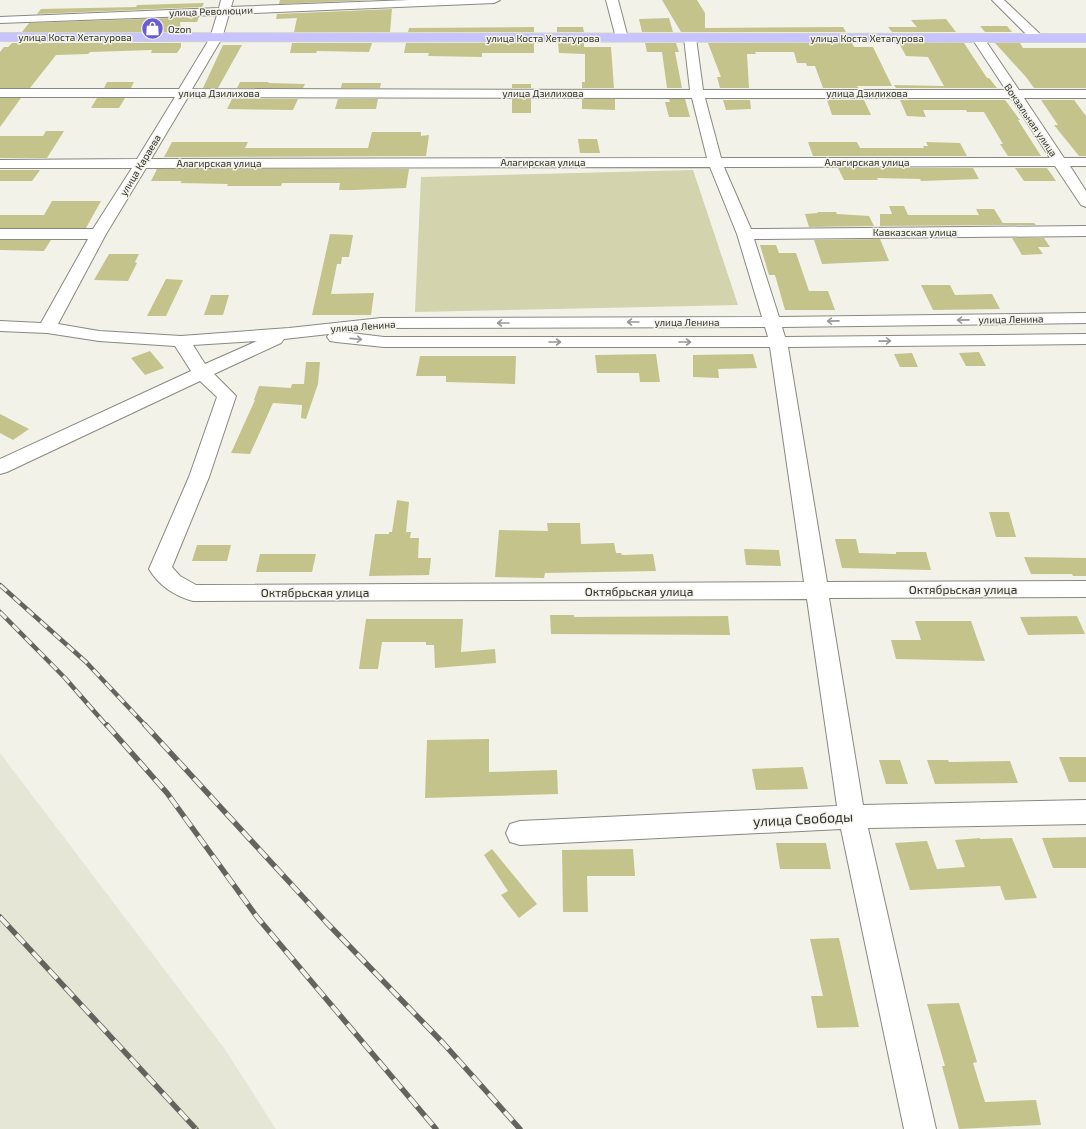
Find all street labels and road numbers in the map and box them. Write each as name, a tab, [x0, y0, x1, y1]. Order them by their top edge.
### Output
street label: улица Революции	[169, 4, 253, 19]
street label: улица Коста Хетагурова	[18, 31, 132, 44]
street label: улица Коста Хетагурова	[486, 32, 600, 45]
street label: улица Коста Хетагурова	[810, 32, 924, 45]
street label: Вокзальная улица	[1001, 81, 1060, 159]
street label: улица Дзилихова	[178, 87, 260, 100]
street label: улица Дзилихова	[502, 87, 584, 100]
street label: улица Дзилихова	[826, 87, 908, 100]
street label: улица Караева	[117, 132, 164, 198]
street label: Алагирская улица	[500, 156, 586, 169]
street label: Алагирская улица	[824, 156, 910, 169]
street label: Алагирская улица	[176, 157, 262, 170]
street label: Кавказская улица	[873, 226, 957, 239]
street label: улица Ленина	[978, 312, 1044, 327]
street label: улица Ленина	[654, 316, 720, 329]
street label: улица Ленина	[330, 318, 396, 335]
street label: Октябрьская улица	[909, 582, 1017, 597]
street label: Октябрьская улица	[585, 584, 693, 599]
street label: Октябрьская улица	[261, 585, 369, 600]
street label: улица Свободы	[753, 807, 853, 830]

